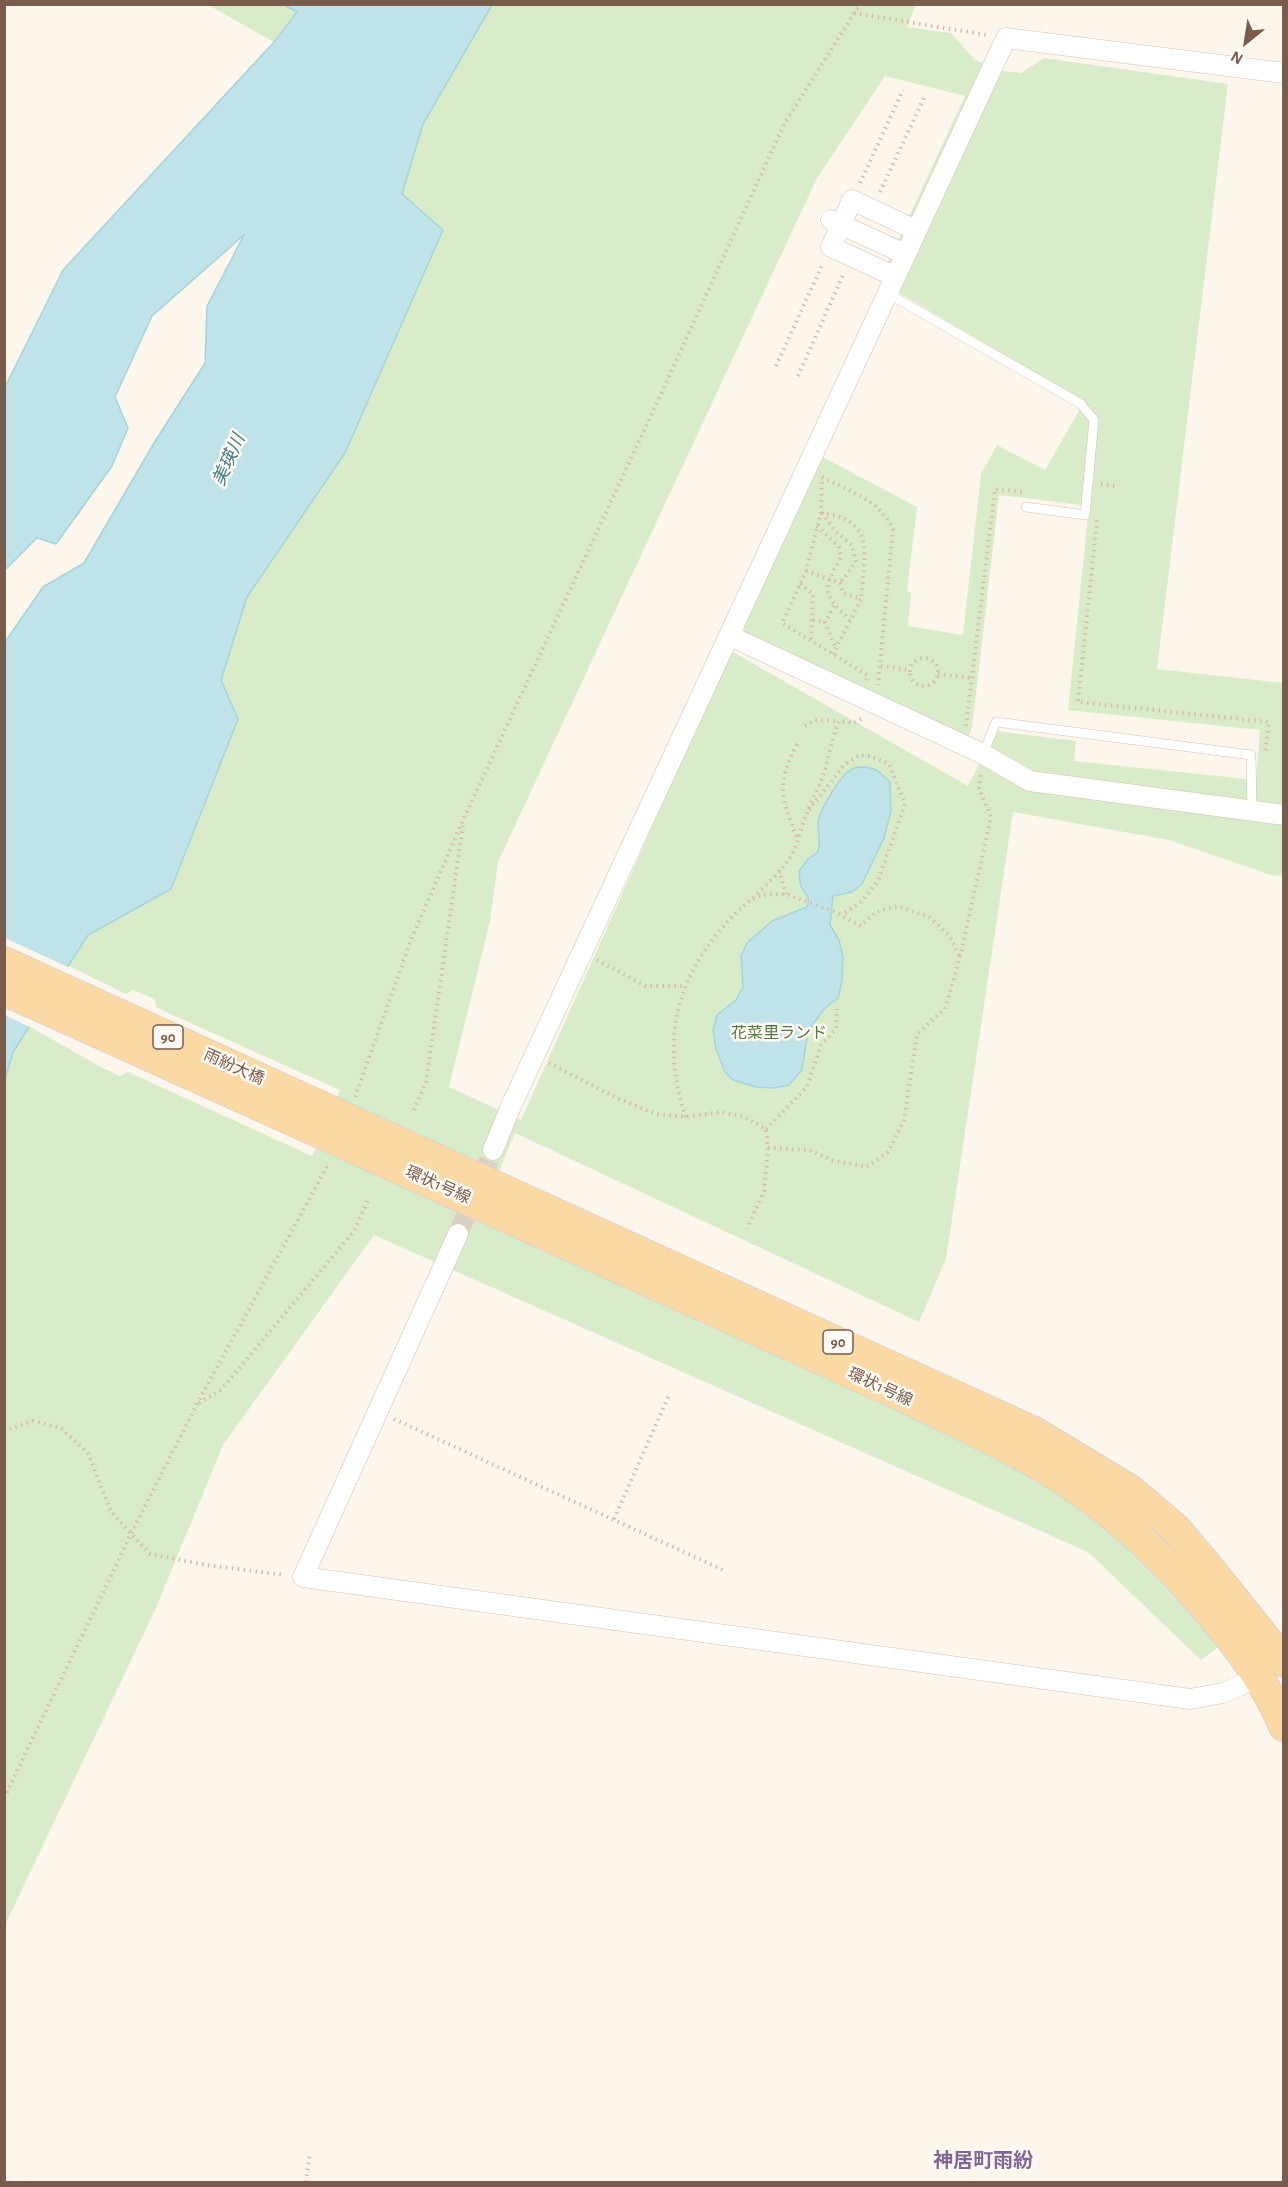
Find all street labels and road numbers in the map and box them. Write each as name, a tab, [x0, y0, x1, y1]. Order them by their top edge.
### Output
road number: 90	[153, 1025, 183, 1049]
street label: 雨紛大橋	[201, 1045, 267, 1089]
street label: 環状1号線	[402, 1162, 474, 1208]
road number: 90	[823, 1330, 853, 1354]
street label: 環状1号線	[844, 1364, 916, 1410]

